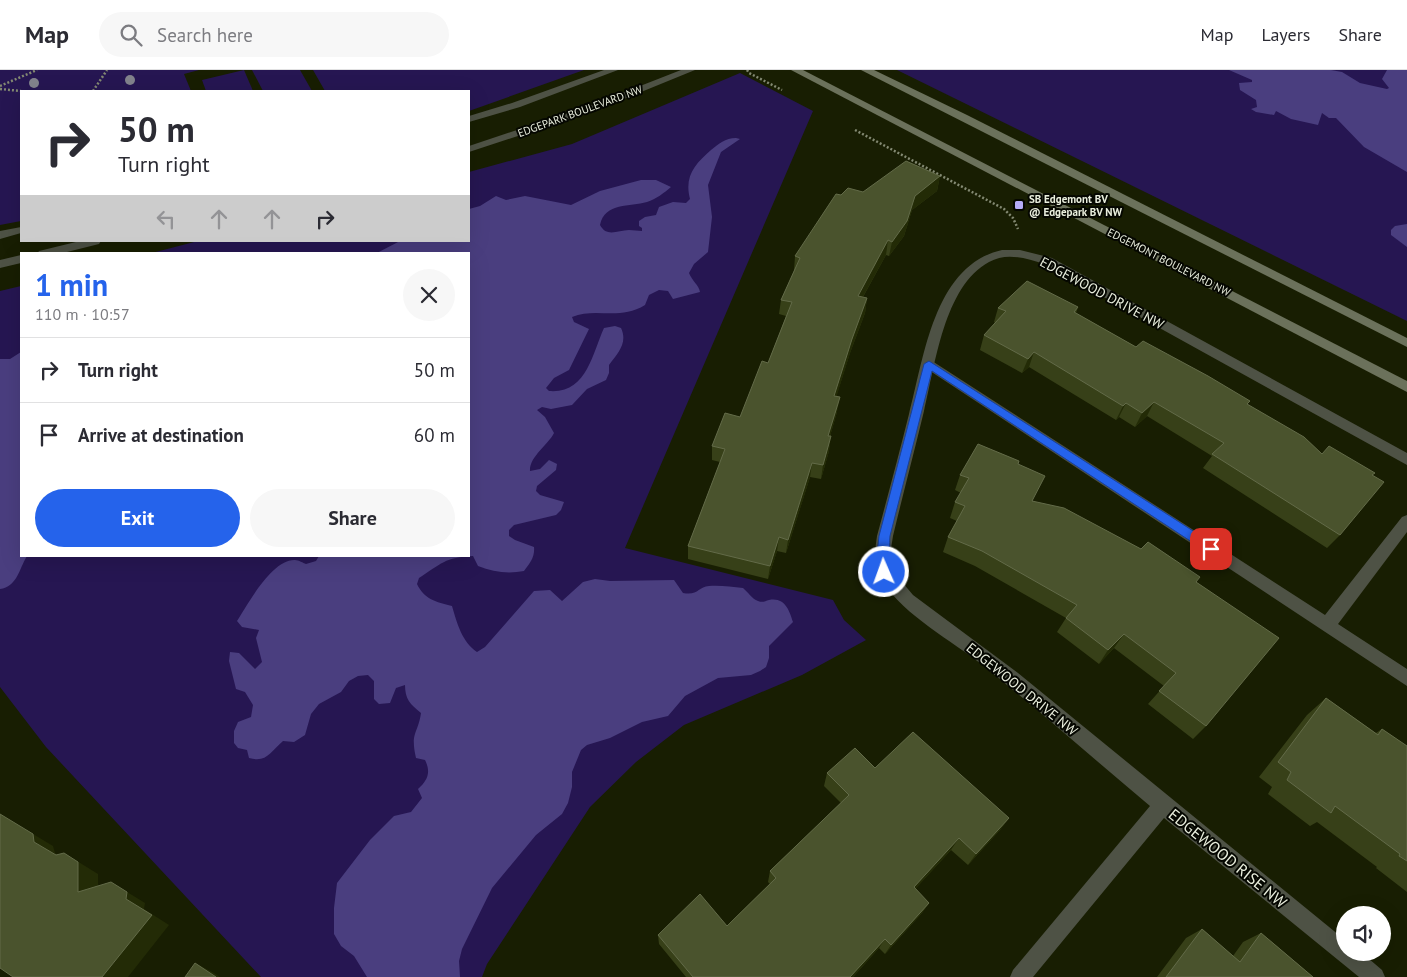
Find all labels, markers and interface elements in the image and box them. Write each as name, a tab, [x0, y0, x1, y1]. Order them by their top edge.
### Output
search box	[99, 12, 449, 57]
text: Map	[25, 19, 69, 50]
icon: search	[117, 21, 145, 49]
text: Search here	[157, 23, 253, 47]
text: Map	[1201, 23, 1233, 46]
text: Layers	[1261, 23, 1310, 46]
text: Share	[1338, 23, 1382, 46]
street label: EDGEPARK BOULEVARD NW	[516, 82, 645, 140]
text: 50 m	[118, 106, 195, 152]
icon: right	[35, 110, 100, 175]
text: Turn right	[118, 150, 210, 178]
place label: SB Edgemont BV @ Edgepark BV NW	[1029, 192, 1123, 219]
marker: SB Edgemont BV @ Edgepark BV NW	[1013, 199, 1025, 211]
icon: left	[152, 205, 180, 233]
icon: ahead	[205, 205, 233, 233]
icon: ahead	[258, 205, 286, 233]
icon: right	[311, 205, 339, 233]
street label: EDGEMONT BOULEVARD NW	[1105, 225, 1234, 300]
street label: EDGEWOOD DRIVE NW	[1037, 253, 1167, 333]
text: 1 min	[35, 265, 108, 304]
button: close	[403, 269, 455, 321]
text: 110 m · 10:57	[35, 304, 130, 324]
icon: right	[35, 356, 63, 384]
text: Turn right	[78, 358, 158, 382]
text: 50 m	[414, 358, 455, 382]
icon: arrive	[35, 421, 63, 449]
text: Arrive at destination	[78, 423, 244, 447]
text: 60 m	[414, 423, 455, 447]
button: Exit	[35, 489, 240, 547]
button: Share	[250, 489, 455, 547]
pin	[1190, 528, 1232, 570]
icon: arrive	[1197, 535, 1225, 563]
position arrow	[857, 545, 909, 597]
street label: EDGEWOOD DRIVE NW	[963, 639, 1082, 740]
street label: EDGEWOOD RISE NW	[1165, 804, 1292, 912]
map controls	[1336, 906, 1391, 961]
button: sound	[1336, 906, 1391, 961]

